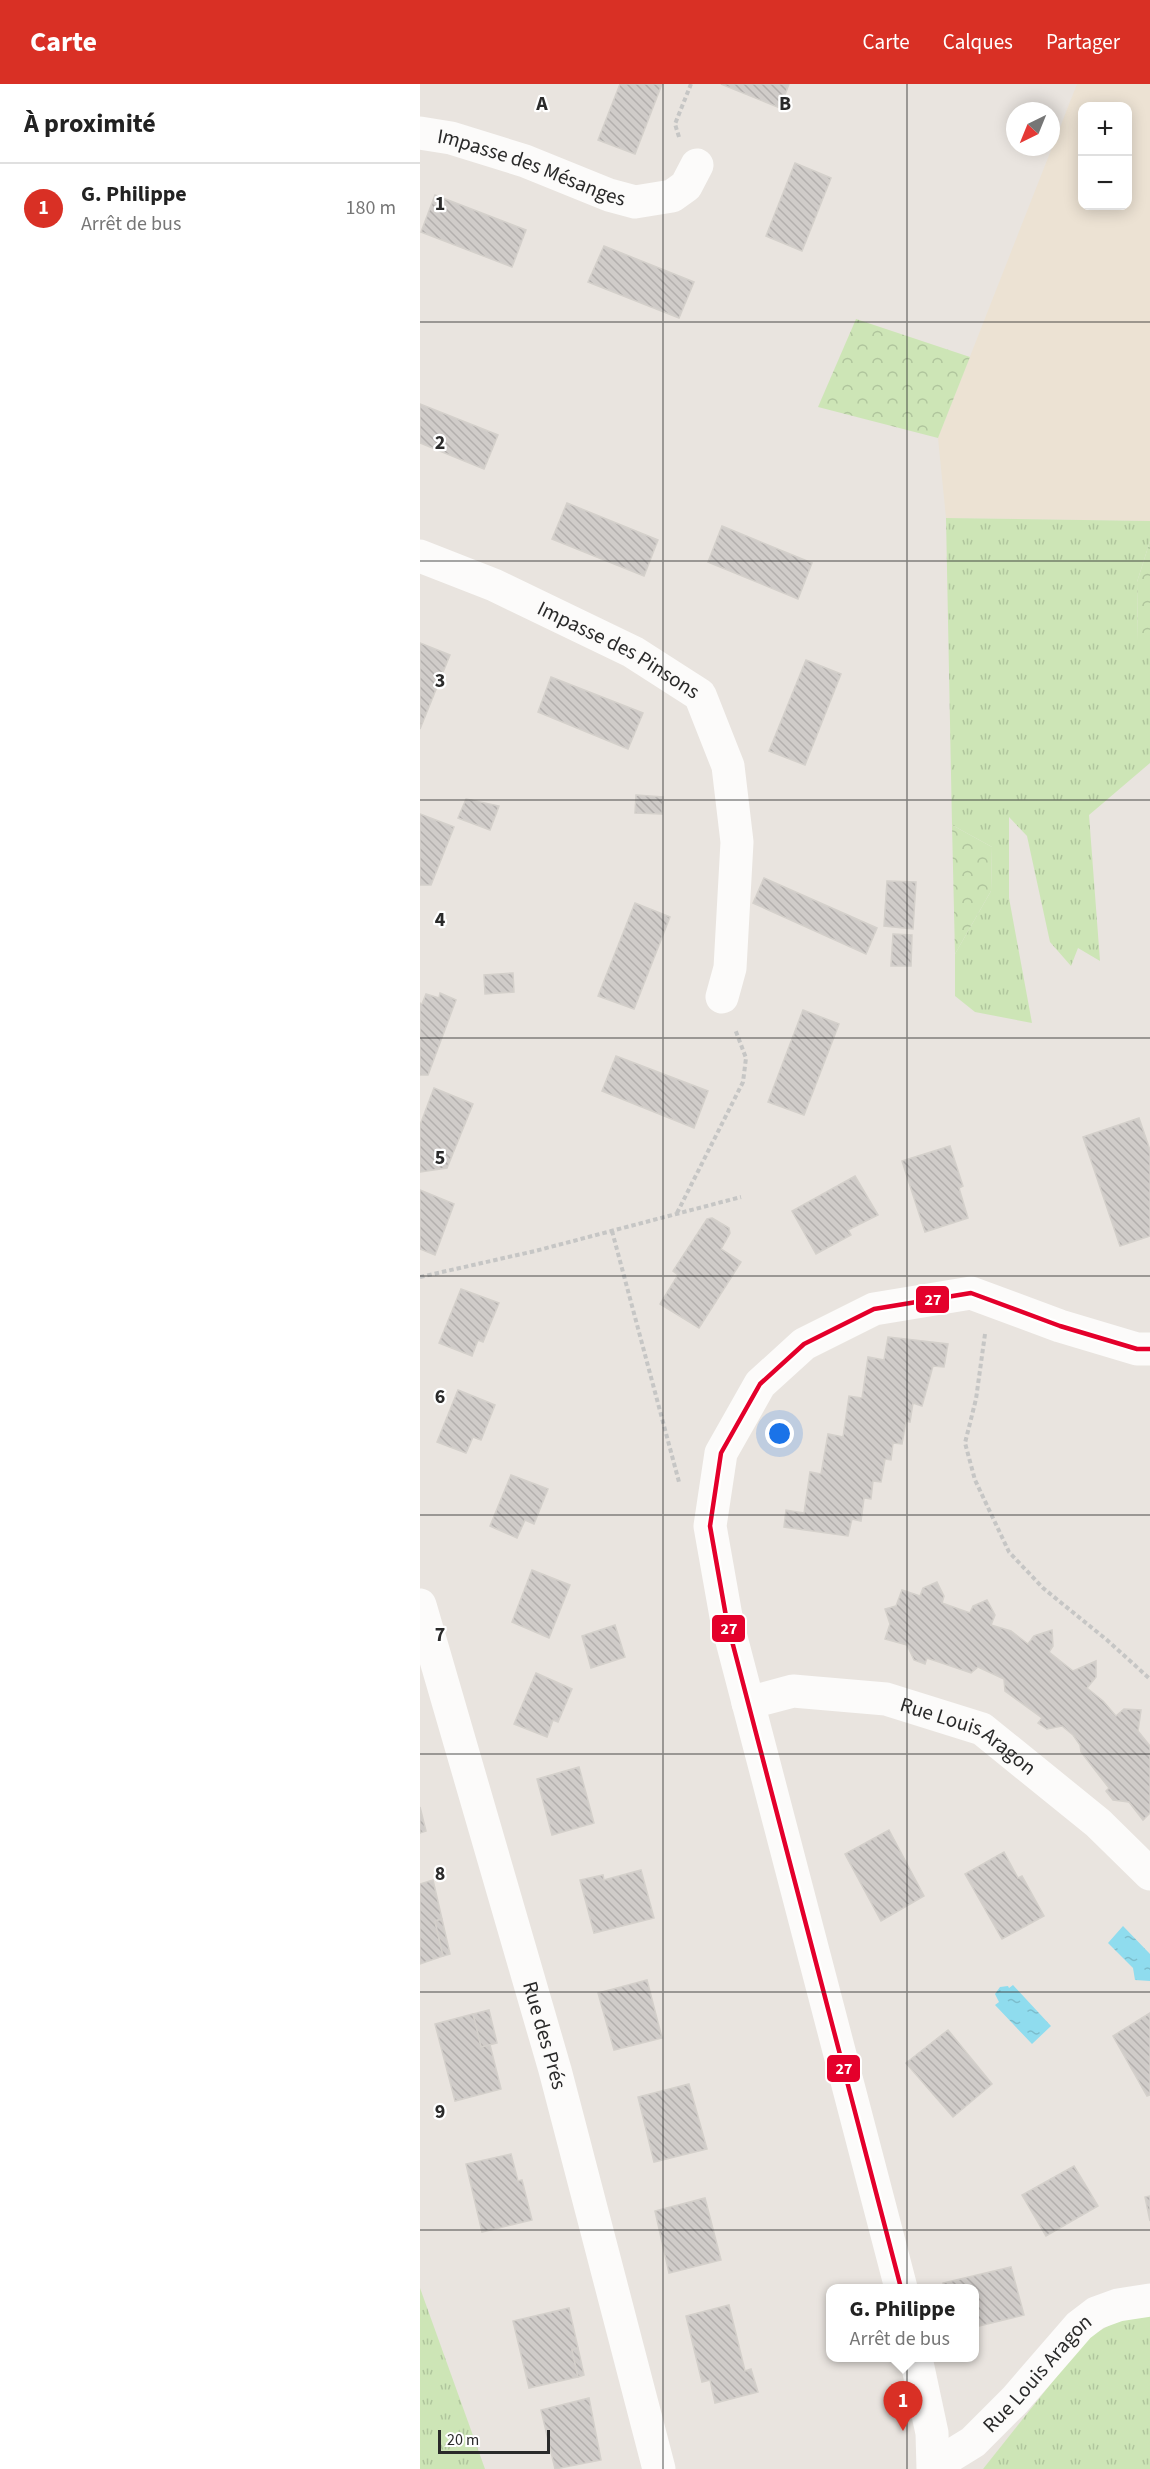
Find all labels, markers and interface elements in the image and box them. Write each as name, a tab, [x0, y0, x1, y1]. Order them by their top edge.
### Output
text: Carte	[30, 22, 97, 62]
text: Carte	[863, 27, 910, 57]
text: Calques	[943, 27, 1013, 57]
text: Partager	[1046, 27, 1120, 57]
text: A	[535, 90, 548, 118]
text: B	[779, 90, 791, 118]
north arrow	[1006, 102, 1060, 156]
map controls	[1078, 102, 1132, 210]
button: +	[1078, 102, 1132, 156]
text: À proximité	[24, 105, 156, 142]
street label: Impasse des Mésanges	[435, 121, 629, 214]
button: −	[1078, 156, 1132, 210]
text: G. Philippe	[81, 178, 187, 210]
text: 1	[435, 190, 445, 218]
text: 1	[38, 194, 49, 222]
text: 180 m	[346, 194, 396, 222]
text: Arrêt de bus	[81, 210, 181, 238]
text: 2	[435, 429, 445, 457]
street label: Impasse des Pinsons	[532, 593, 706, 706]
text: 3	[435, 667, 445, 695]
text: 4	[435, 906, 446, 934]
text: 5	[435, 1144, 445, 1172]
line badge: 27	[915, 1285, 950, 1314]
text: 27	[925, 1289, 941, 1311]
text: 6	[435, 1383, 445, 1411]
your location	[765, 1419, 794, 1448]
line badge: 27	[711, 1614, 746, 1643]
text: 27	[721, 1618, 737, 1640]
text: 7	[435, 1621, 445, 1649]
street label: Rue Louis Aragon	[896, 1689, 1043, 1782]
text: 8	[435, 1860, 445, 1888]
street label: Rue des Prés	[515, 1978, 574, 2093]
line badge: 27	[826, 2054, 861, 2083]
text: 27	[836, 2058, 852, 2080]
text: 9	[435, 2098, 445, 2126]
popup	[826, 2284, 979, 2362]
text: G. Philippe	[850, 2293, 955, 2325]
street label: Rue Louis Aragon	[976, 2307, 1098, 2439]
text: Arrêt de bus	[850, 2325, 950, 2353]
pin: 1	[884, 2382, 922, 2431]
scale bar	[438, 2427, 550, 2454]
text: 20 m	[447, 2429, 479, 2451]

